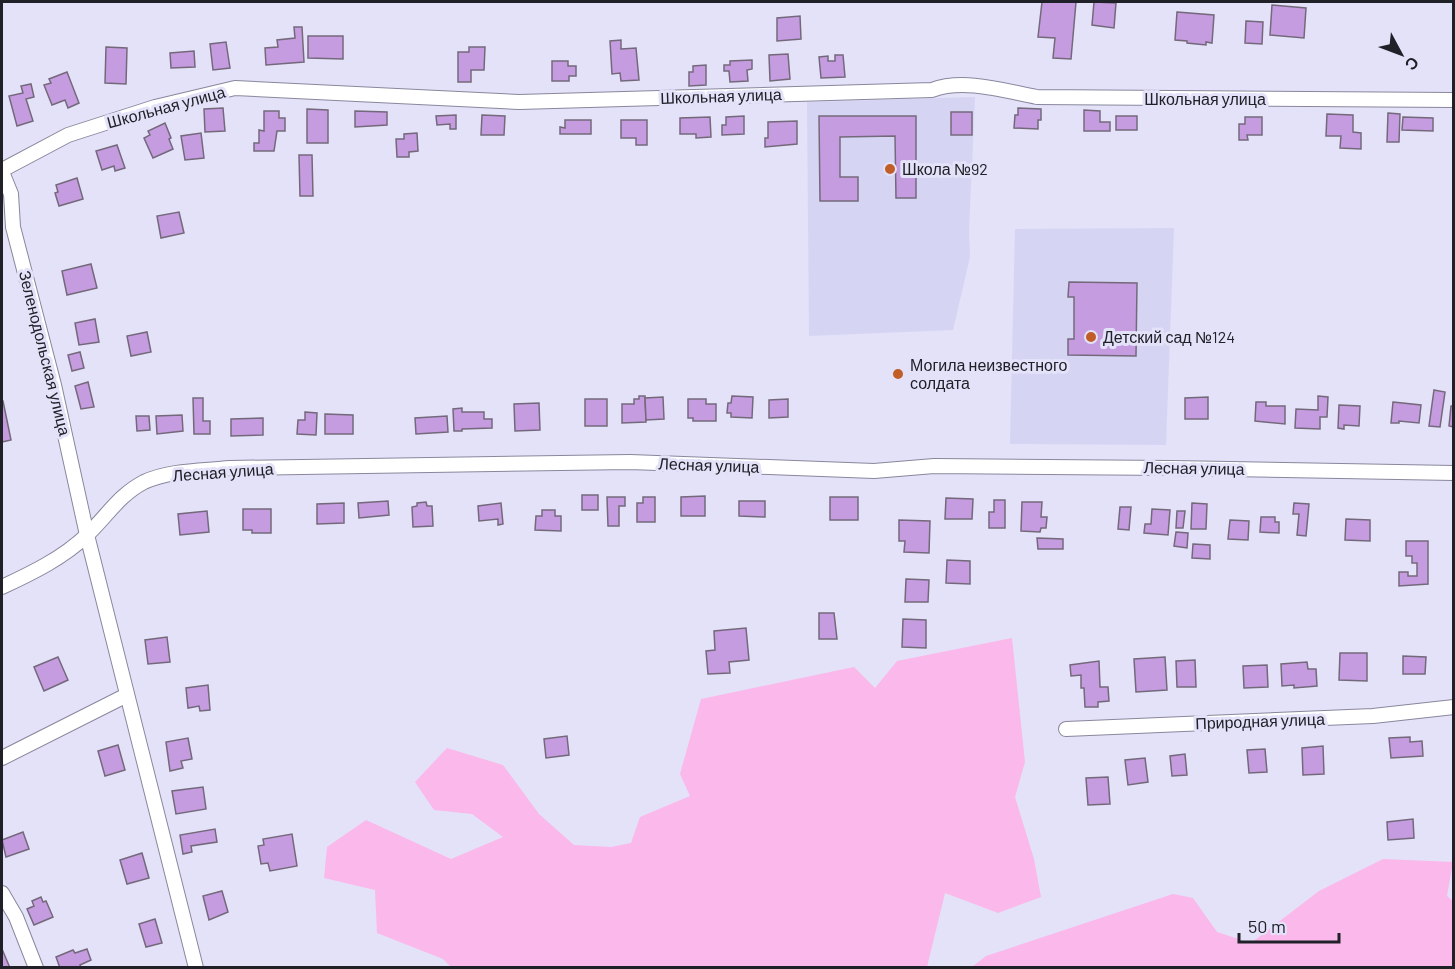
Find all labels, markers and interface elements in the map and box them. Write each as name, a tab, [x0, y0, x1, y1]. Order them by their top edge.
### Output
north arrow	[1371, 24, 1431, 84]
text: С	[1401, 54, 1424, 75]
street label: Школьная улица	[105, 82, 227, 131]
street label: Школьная улица	[660, 84, 782, 107]
street label: Школьная улица	[1144, 89, 1266, 108]
place label: Школа №92	[902, 159, 988, 178]
marker: Школа №92	[883, 162, 897, 176]
street label: Зеленодольская улица	[16, 268, 75, 437]
place label: Детский сад №124	[1103, 327, 1235, 346]
marker: Детский сад №124	[1084, 330, 1098, 344]
place label: Могила неизвестного солдата	[910, 355, 1067, 392]
marker: Могила неизвестного солдата	[891, 367, 905, 381]
street label: Лесная улица	[658, 453, 760, 476]
street label: Лесная улица	[1143, 457, 1245, 478]
street label: Лесная улица	[172, 458, 274, 485]
street label: Природная улица	[1195, 709, 1325, 732]
scale bar	[1239, 906, 1340, 944]
text: 50 m	[1248, 915, 1286, 937]

